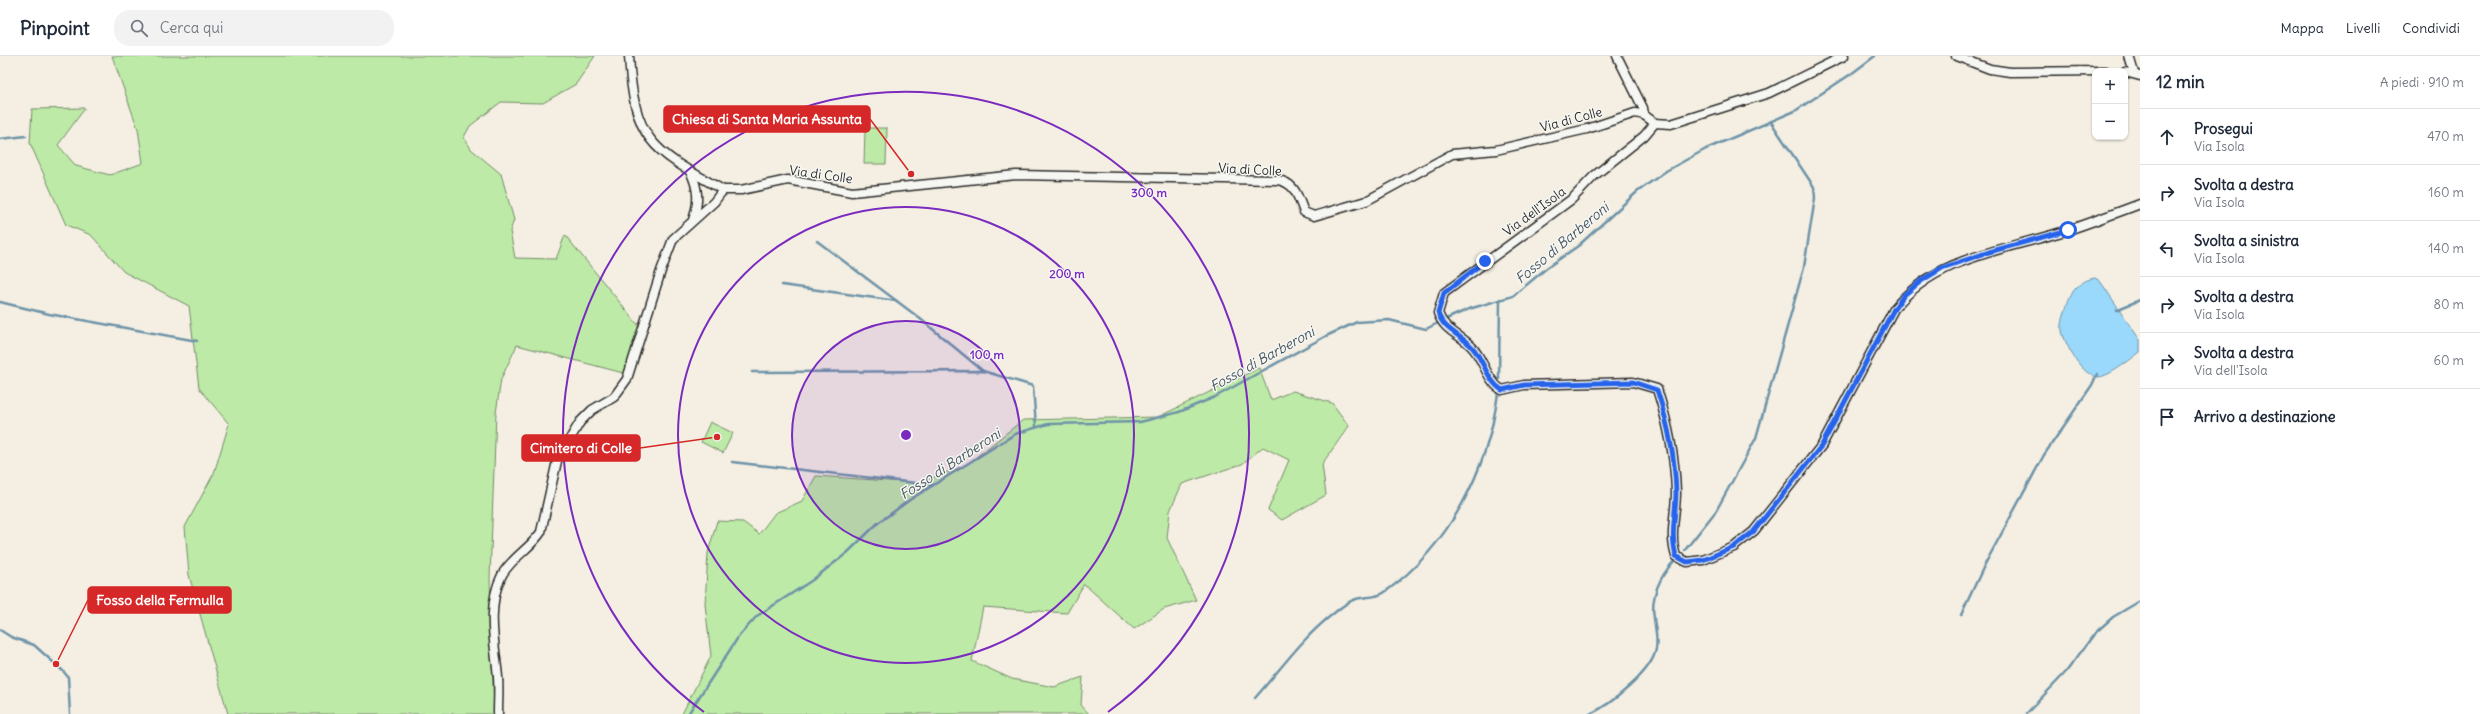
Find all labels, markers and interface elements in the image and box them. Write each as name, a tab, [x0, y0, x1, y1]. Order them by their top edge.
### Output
search box	[114, 10, 394, 46]
text: Pinpoint	[20, 16, 90, 40]
icon: search	[128, 17, 150, 39]
text: Cerca qui	[160, 18, 223, 37]
text: Mappa	[2281, 19, 2324, 37]
text: Livelli	[2346, 19, 2380, 37]
text: Condividi	[2402, 19, 2460, 37]
map controls	[2092, 68, 2128, 140]
button: +	[2092, 68, 2128, 104]
text: 12 min	[2156, 71, 2205, 93]
text: A piedi · 910 m	[2380, 74, 2464, 91]
street label: Via di Colle	[1538, 103, 1604, 136]
button: −	[2092, 104, 2128, 140]
callout: Chiesa di Santa Maria Assunta	[664, 106, 870, 132]
text: Chiesa di Santa Maria Assunta	[672, 110, 862, 128]
text: Prosegui	[2194, 119, 2253, 138]
icon: ahead	[2156, 126, 2178, 148]
text: 470 m	[2427, 128, 2464, 145]
text: Via Isola	[2194, 138, 2245, 155]
street label: Via di Colle	[1218, 159, 1282, 180]
street label: Via di Colle	[788, 162, 854, 187]
text: Svolta a destra	[2194, 175, 2294, 194]
icon: right	[2156, 182, 2178, 204]
street label: Via dell'Isola	[1499, 183, 1569, 240]
text: 160 m	[2428, 184, 2464, 201]
text: 300 m	[1131, 185, 1167, 200]
text: Via Isola	[2194, 194, 2245, 211]
water label: Fosso di Barberoni	[1512, 197, 1614, 287]
route start	[2059, 221, 2077, 239]
text: Svolta a sinistra	[2194, 231, 2299, 250]
icon: left	[2156, 238, 2178, 260]
text: 140 m	[2428, 240, 2464, 257]
text: Via Isola	[2194, 250, 2245, 267]
route end	[1476, 252, 1494, 270]
text: 200 m	[1049, 266, 1085, 281]
text: Svolta a destra	[2194, 287, 2294, 306]
icon: right	[2156, 294, 2178, 316]
text: 80 m	[2433, 296, 2464, 313]
text: Via Isola	[2194, 306, 2245, 323]
water label: Fosso di Barberoni	[1207, 322, 1319, 395]
text: Svolta a destra	[2194, 343, 2294, 362]
text: 100 m	[970, 347, 1004, 362]
icon: right	[2156, 350, 2178, 372]
text: 60 m	[2433, 352, 2464, 369]
text: Via dell'Isola	[2194, 362, 2268, 379]
icon: arrive	[2156, 406, 2178, 428]
text: Arrivo a destinazione	[2194, 407, 2336, 426]
water label: Fosso di Barberoni	[896, 424, 1005, 503]
centre of rings	[899, 428, 913, 442]
callout: Cimitero di Colle	[522, 435, 640, 461]
text: Cimitero di Colle	[530, 439, 633, 457]
callout: Fosso della Fermulla	[88, 587, 231, 613]
text: Fosso della Fermulla	[96, 591, 224, 609]

